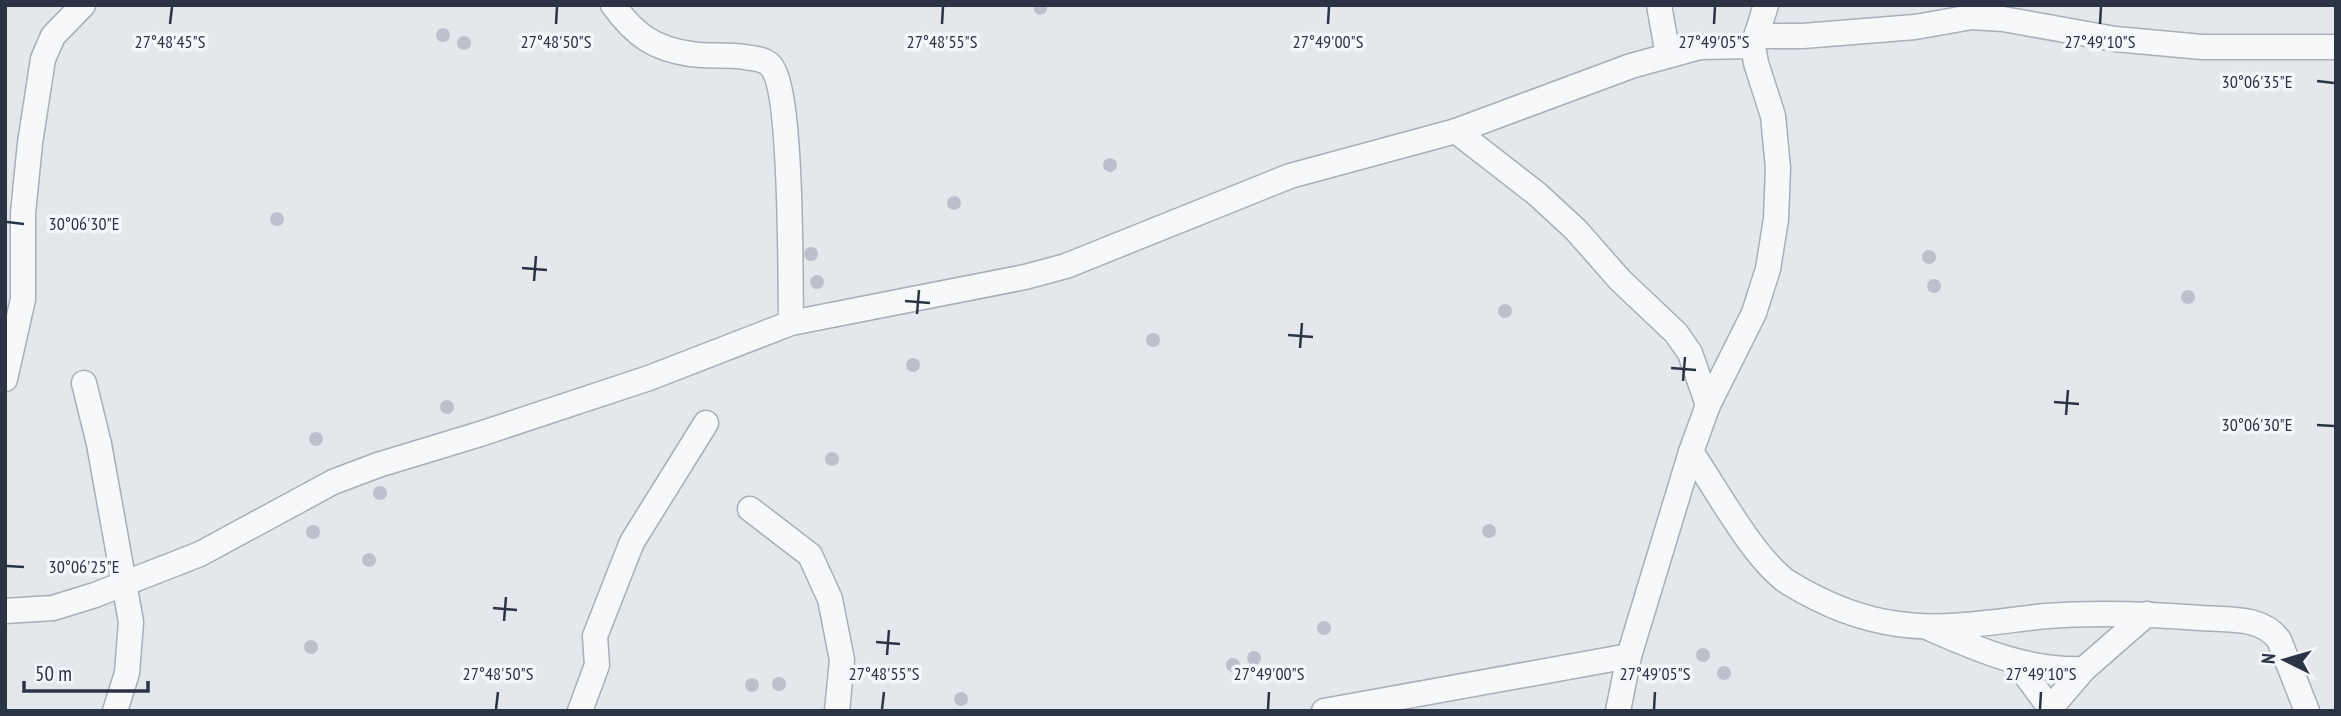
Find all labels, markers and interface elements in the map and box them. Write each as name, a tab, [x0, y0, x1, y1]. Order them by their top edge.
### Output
text: 27°48'45"S	[135, 30, 206, 53]
text: 27°48'50"S	[521, 30, 592, 53]
text: 27°48'55"S	[907, 30, 978, 53]
text: 27°49'00"S	[1293, 30, 1364, 53]
text: 27°49'05"S	[1679, 30, 1750, 53]
text: 27°49'10"S	[2065, 30, 2136, 53]
text: 30°06'35"E	[2222, 70, 2292, 93]
text: 30°06'30"E	[49, 212, 119, 235]
text: 30°06'30"E	[2222, 413, 2292, 436]
text: 30°06'25"E	[49, 555, 119, 578]
north arrow	[2250, 625, 2320, 695]
scale bar	[24, 650, 149, 694]
text: N	[2256, 652, 2280, 665]
text: 50 m	[35, 660, 72, 687]
text: 27°48'50"S	[463, 662, 534, 685]
text: 27°48'55"S	[849, 662, 920, 685]
text: 27°49'00"S	[1234, 662, 1305, 685]
text: 27°49'05"S	[1620, 662, 1691, 685]
text: 27°49'10"S	[2006, 662, 2077, 685]

